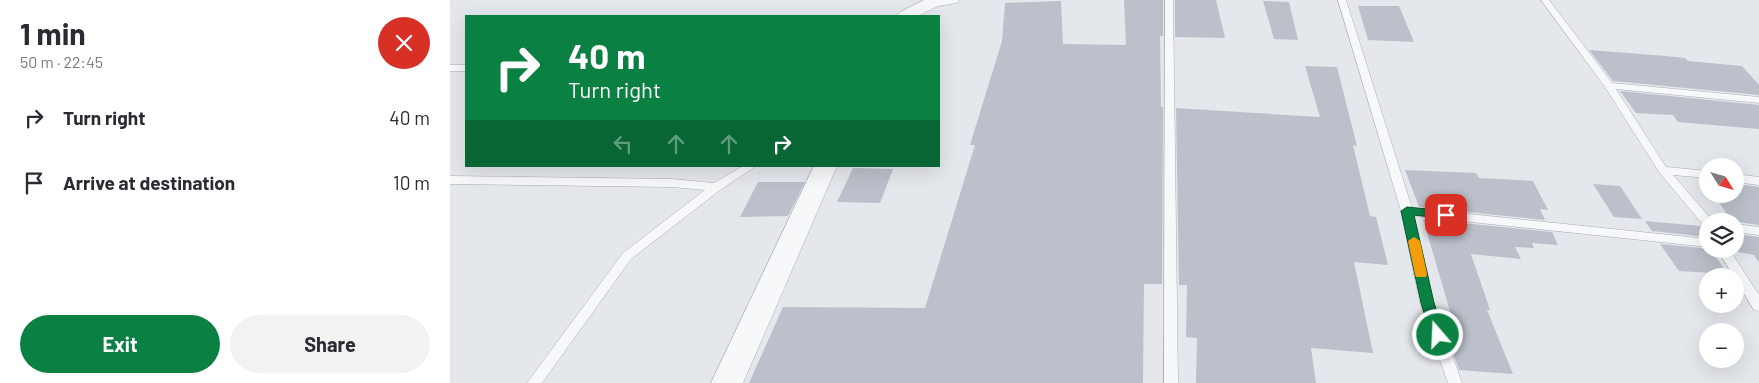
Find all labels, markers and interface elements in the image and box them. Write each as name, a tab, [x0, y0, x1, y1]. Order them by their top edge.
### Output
text: 1 min	[20, 15, 86, 51]
button: close	[378, 17, 430, 69]
text: 40 m	[568, 34, 645, 76]
icon: right	[485, 35, 550, 100]
text: 50 m · 22:45	[20, 52, 103, 71]
text: Turn right	[568, 76, 661, 102]
icon: right	[20, 104, 48, 132]
text: Turn right	[63, 106, 145, 129]
text: 40 m	[389, 106, 430, 129]
icon: left	[609, 130, 637, 158]
icon: ahead	[662, 130, 690, 158]
icon: ahead	[715, 130, 743, 158]
icon: right	[768, 130, 796, 158]
north arrow	[1699, 158, 1744, 202]
map controls	[1699, 158, 1744, 368]
icon: arrive	[20, 169, 48, 197]
text: Arrive at destination	[63, 171, 235, 194]
text: 10 m	[393, 171, 430, 194]
pin	[1425, 194, 1467, 236]
icon: arrive	[1432, 201, 1460, 229]
button: layers	[1699, 213, 1744, 258]
button: +	[1699, 268, 1744, 313]
position arrow	[1411, 308, 1463, 360]
button: Exit	[20, 315, 220, 373]
button: Share	[230, 315, 430, 373]
button: −	[1699, 323, 1744, 368]

